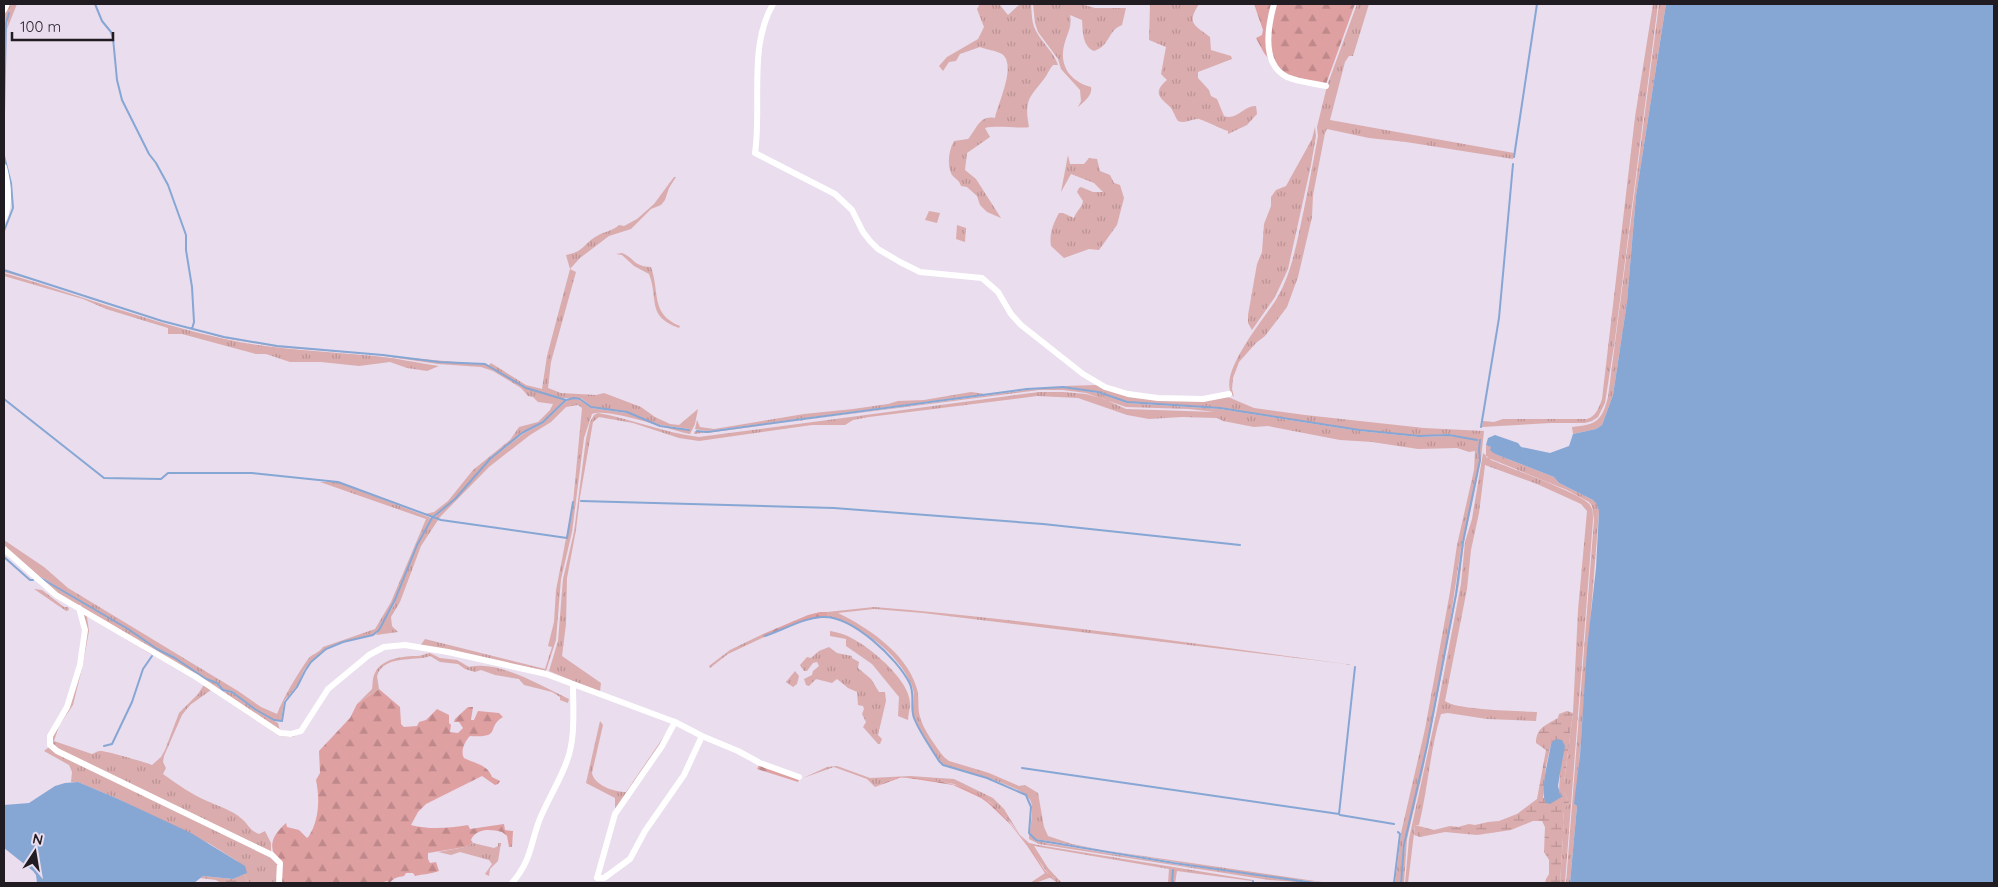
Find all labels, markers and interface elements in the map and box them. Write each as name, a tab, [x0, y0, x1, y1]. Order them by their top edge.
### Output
scale bar	[12, 10, 114, 42]
text: 100 m	[20, 17, 61, 36]
north arrow	[10, 827, 60, 877]
text: N	[31, 829, 45, 849]

